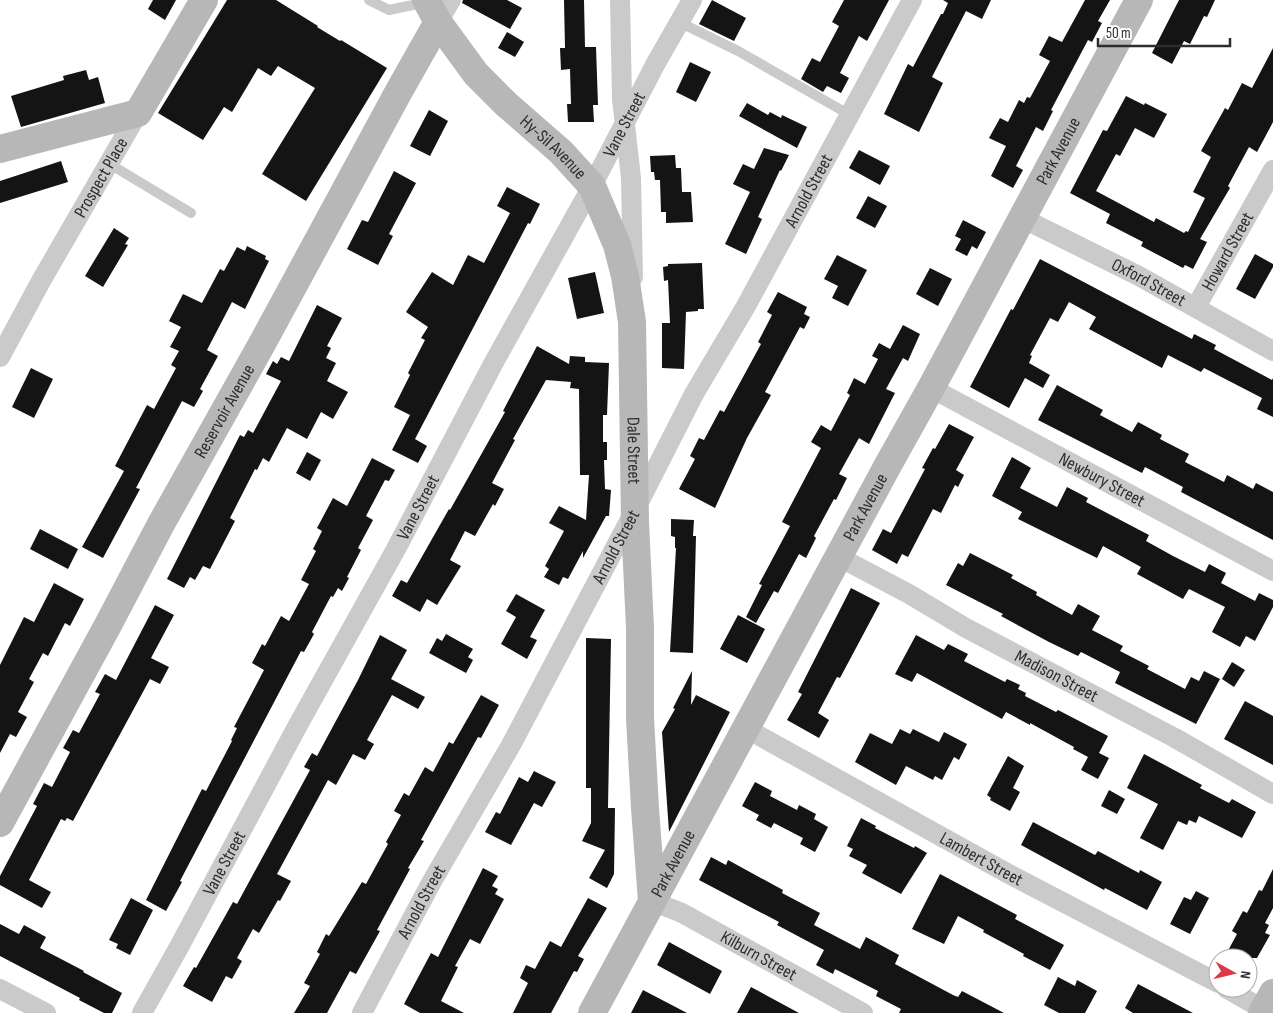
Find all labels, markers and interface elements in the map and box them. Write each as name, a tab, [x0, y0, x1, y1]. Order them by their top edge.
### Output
scale bar	[1098, 15, 1230, 47]
text: 50 m	[1106, 24, 1131, 43]
street label: Vane Street	[598, 88, 650, 160]
street label: Hy-Sil Avenue	[516, 111, 591, 183]
street label: Park Avenue	[1032, 114, 1085, 188]
street label: Prospect Place	[70, 134, 132, 221]
street label: Arnold Street	[780, 150, 837, 232]
street label: Howard Street	[1197, 208, 1258, 294]
street label: Oxford Street	[1108, 254, 1190, 311]
street label: Reservoir Avenue	[190, 361, 259, 462]
street label: Dale Street	[623, 417, 645, 485]
street label: Newbury Street	[1055, 448, 1149, 511]
street label: Park Avenue	[839, 470, 892, 544]
street label: Vane Street	[392, 471, 444, 543]
street label: Arnold Street	[587, 506, 644, 588]
street label: Madison Street	[1011, 645, 1102, 706]
street label: Park Avenue	[646, 826, 699, 901]
street label: Vane Street	[198, 827, 250, 899]
street label: Lambert Street	[936, 827, 1027, 890]
street label: Arnold Street	[393, 861, 450, 943]
street label: Kilburn Street	[717, 926, 801, 985]
north arrow	[1208, 948, 1258, 998]
text: N	[1236, 970, 1254, 980]

